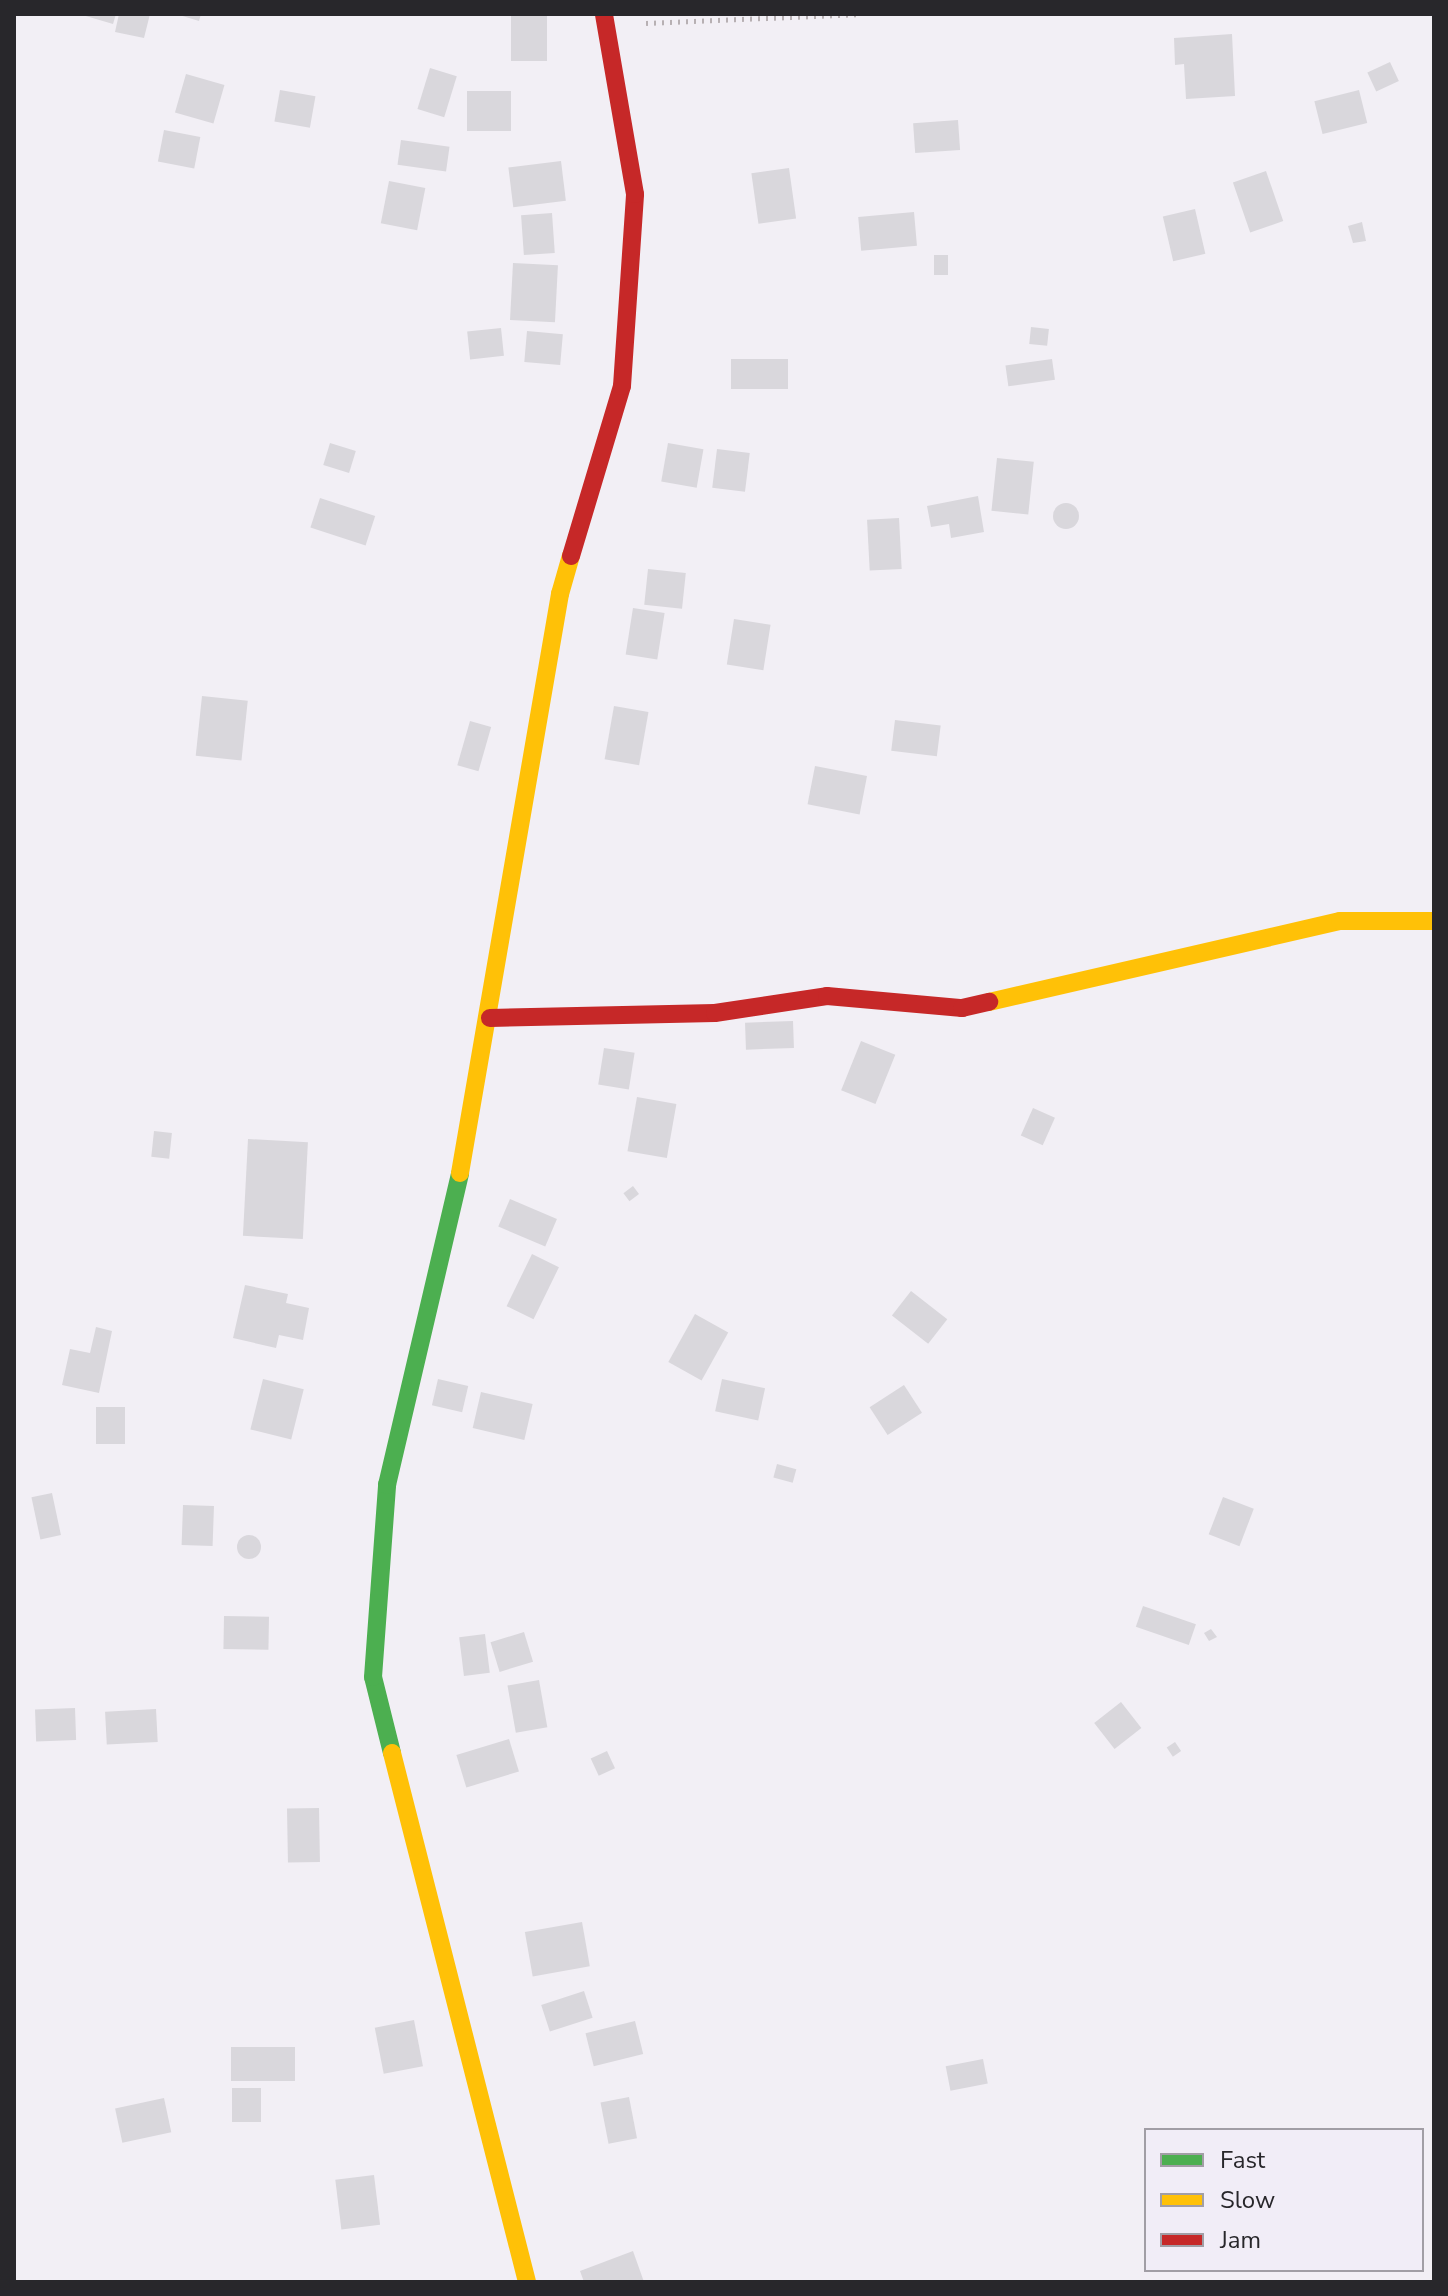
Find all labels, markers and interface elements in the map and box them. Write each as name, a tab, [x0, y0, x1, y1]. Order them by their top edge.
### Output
legend	[1144, 2128, 1424, 2272]
text: Fast	[1220, 2144, 1265, 2176]
text: Slow	[1220, 2184, 1275, 2216]
text: Jam	[1220, 2224, 1261, 2256]

